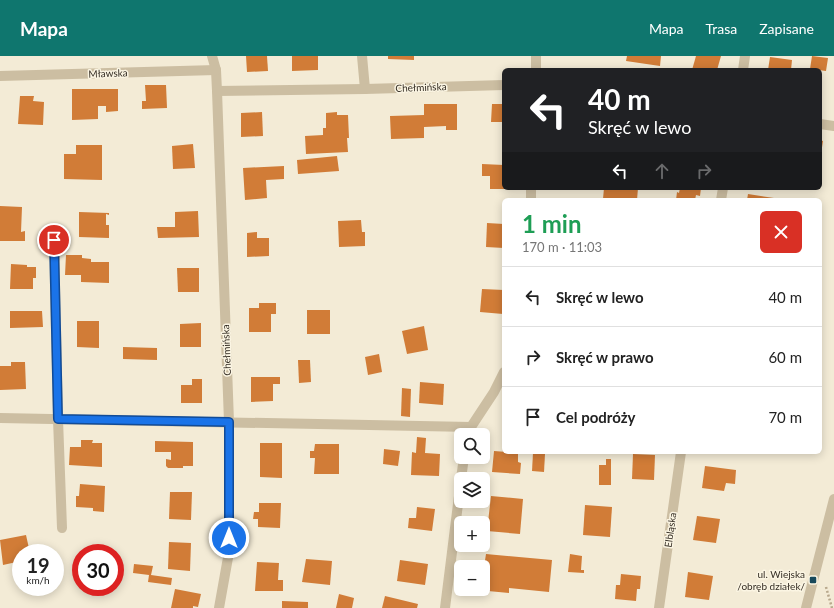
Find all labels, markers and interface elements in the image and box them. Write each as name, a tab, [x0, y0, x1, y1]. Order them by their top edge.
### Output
text: Mapa	[20, 17, 68, 40]
text: Mapa	[649, 20, 684, 37]
text: Trasa	[706, 20, 737, 37]
text: Zapisane	[759, 20, 814, 37]
street label: Mławska	[88, 66, 128, 80]
street label: Chełmińska	[395, 80, 447, 94]
text: 40 m	[588, 82, 651, 116]
icon: left	[522, 84, 574, 136]
text: Skręć w lewo	[588, 116, 692, 138]
icon: left	[609, 160, 631, 182]
icon: ahead	[651, 160, 673, 182]
icon: right	[693, 160, 715, 182]
text: 1 min	[522, 209, 582, 238]
button: close	[760, 211, 802, 253]
pin	[37, 223, 71, 257]
icon: arrive	[43, 229, 65, 251]
text: 170 m · 11:03	[522, 239, 602, 255]
icon: left	[522, 286, 544, 308]
text: Skręć w lewo	[556, 288, 644, 306]
text: 40 m	[768, 288, 802, 306]
street label: Chełmińska	[219, 324, 233, 376]
icon: right	[522, 346, 544, 368]
text: Skręć w prawo	[556, 348, 654, 366]
text: 60 m	[768, 348, 802, 366]
icon: arrive	[522, 406, 544, 428]
text: Cel podróży	[556, 408, 635, 426]
text: 70 m	[768, 408, 802, 426]
map controls	[454, 428, 490, 596]
button: search	[454, 428, 490, 464]
button: layers	[454, 472, 490, 508]
street label: Elbląska	[662, 512, 678, 548]
button: +	[454, 516, 490, 552]
position arrow	[208, 517, 250, 559]
speed limit sign: 30	[72, 544, 124, 596]
text: 19	[26, 553, 50, 577]
button: −	[454, 560, 490, 596]
place label: ul. Wiejska /obręb działek/	[737, 568, 805, 592]
text: km/h	[26, 574, 50, 586]
marker: ul. Wiejska /obręb działek/	[808, 575, 818, 585]

